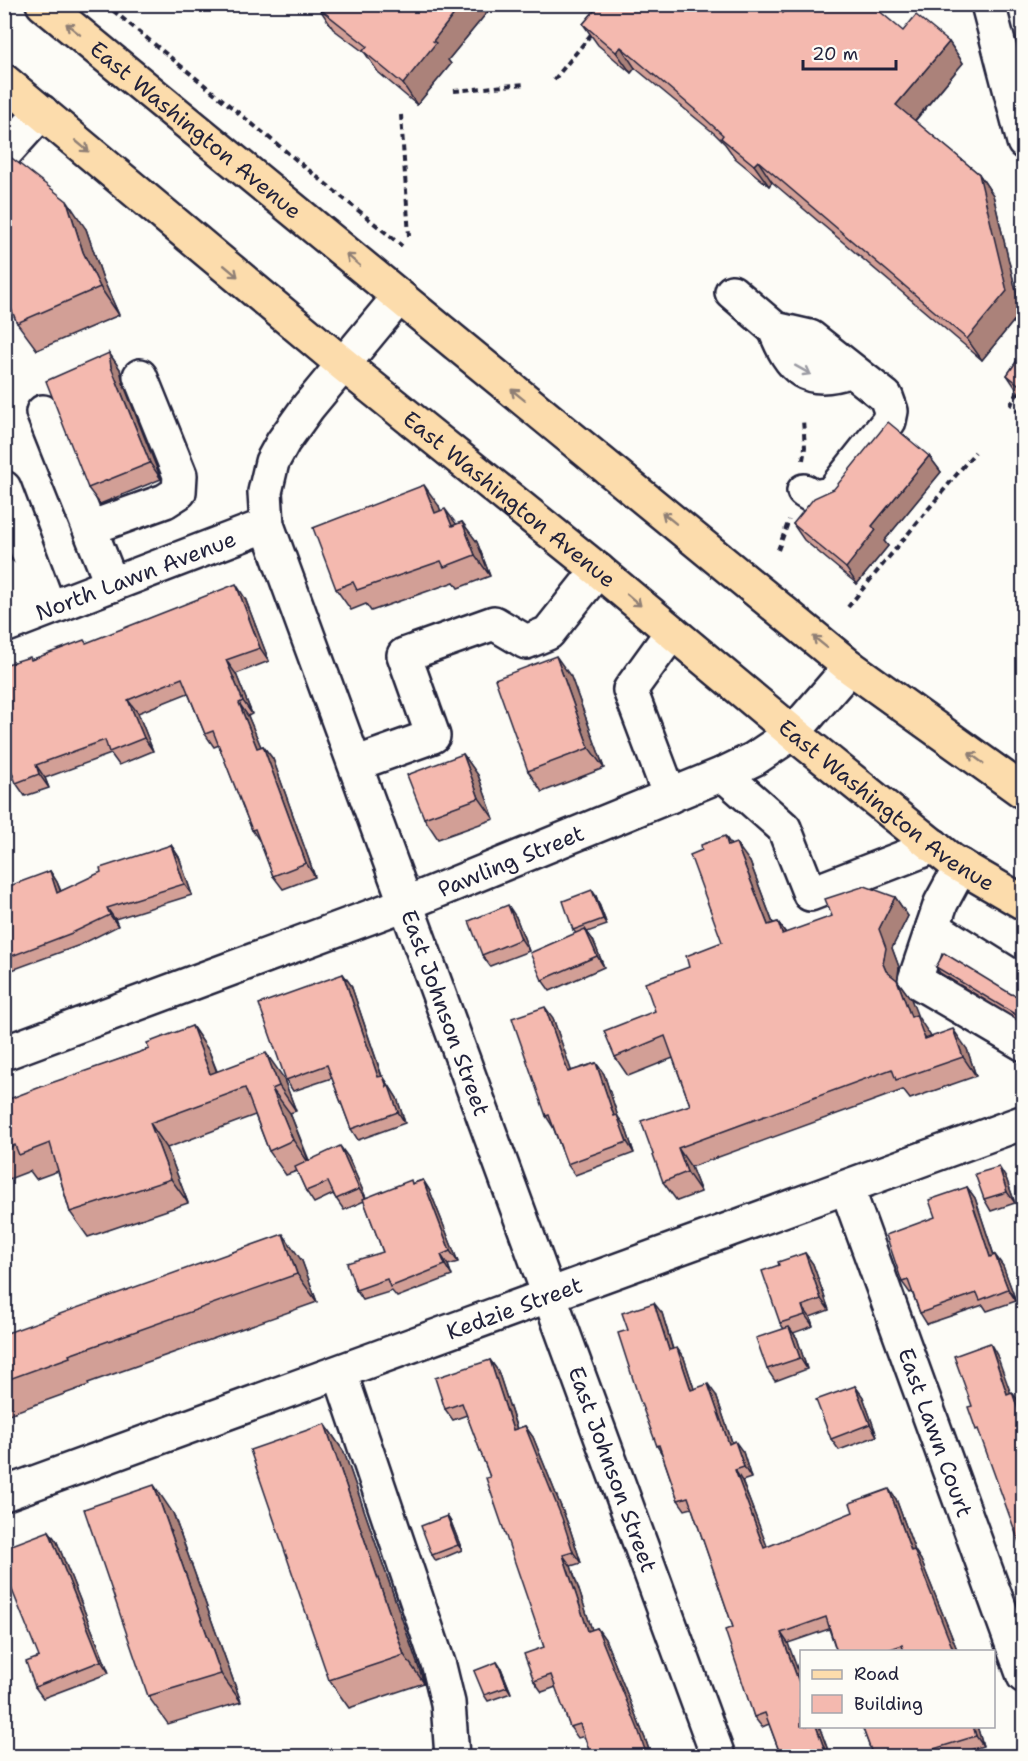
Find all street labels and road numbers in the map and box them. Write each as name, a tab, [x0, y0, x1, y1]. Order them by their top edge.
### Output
street label: East Washington Avenue	[84, 34, 308, 226]
street label: East Washington Avenue	[397, 404, 622, 594]
street label: North Lawn Avenue	[31, 524, 240, 628]
street label: East Washington Avenue	[772, 713, 1000, 898]
street label: Pawling Street	[433, 818, 588, 904]
street label: East Johnson Street	[394, 906, 496, 1120]
street label: Kedzie Street	[442, 1270, 586, 1346]
street label: East Lawn Court	[891, 1344, 979, 1521]
street label: East Johnson Street	[561, 1362, 663, 1576]

